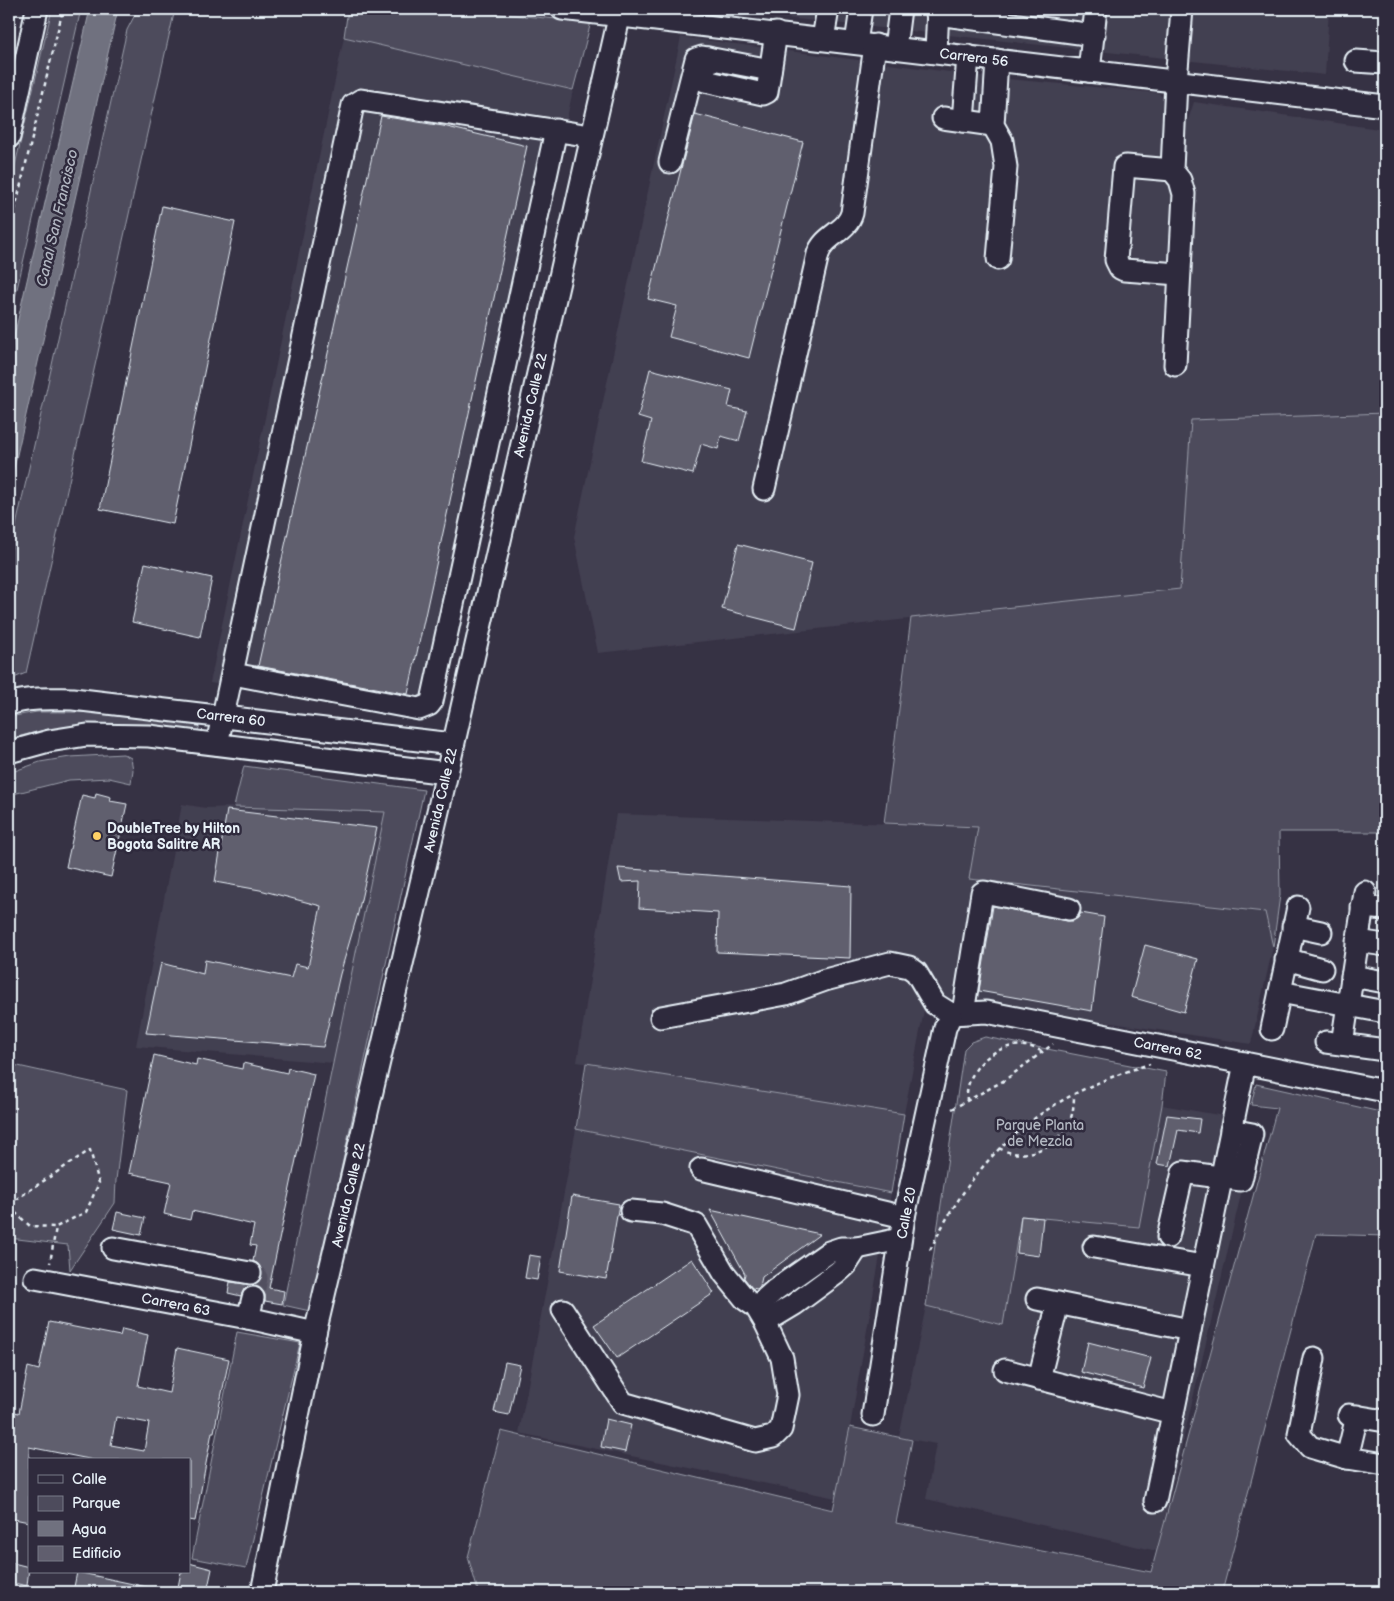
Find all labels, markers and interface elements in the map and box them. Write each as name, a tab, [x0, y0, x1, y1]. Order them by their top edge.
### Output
street label: Carrera 56	[939, 45, 1010, 70]
water label: Canal San Francisco	[32, 147, 83, 289]
street label: Avenida Calle 22	[510, 351, 551, 459]
street label: Carrera 60	[196, 705, 266, 730]
street label: Avenida Calle 22	[420, 746, 461, 854]
place label: DoubleTree by Hilton Bogota Salitre AR	[107, 820, 240, 853]
marker: DoubleTree by Hilton Bogota Salitre AR	[91, 830, 103, 842]
street label: Carrera 62	[1132, 1034, 1204, 1064]
park label: Parque Planta de Mezcla	[996, 1117, 1084, 1150]
street label: Avenida Calle 22	[328, 1141, 369, 1249]
street label: Calle 20	[893, 1186, 920, 1241]
street label: Carrera 63	[140, 1290, 212, 1319]
legend	[28, 1458, 190, 1574]
text: Calle	[72, 1470, 107, 1489]
text: Parque	[72, 1494, 121, 1513]
text: Agua	[72, 1520, 106, 1539]
text: Edificio	[72, 1544, 121, 1563]

